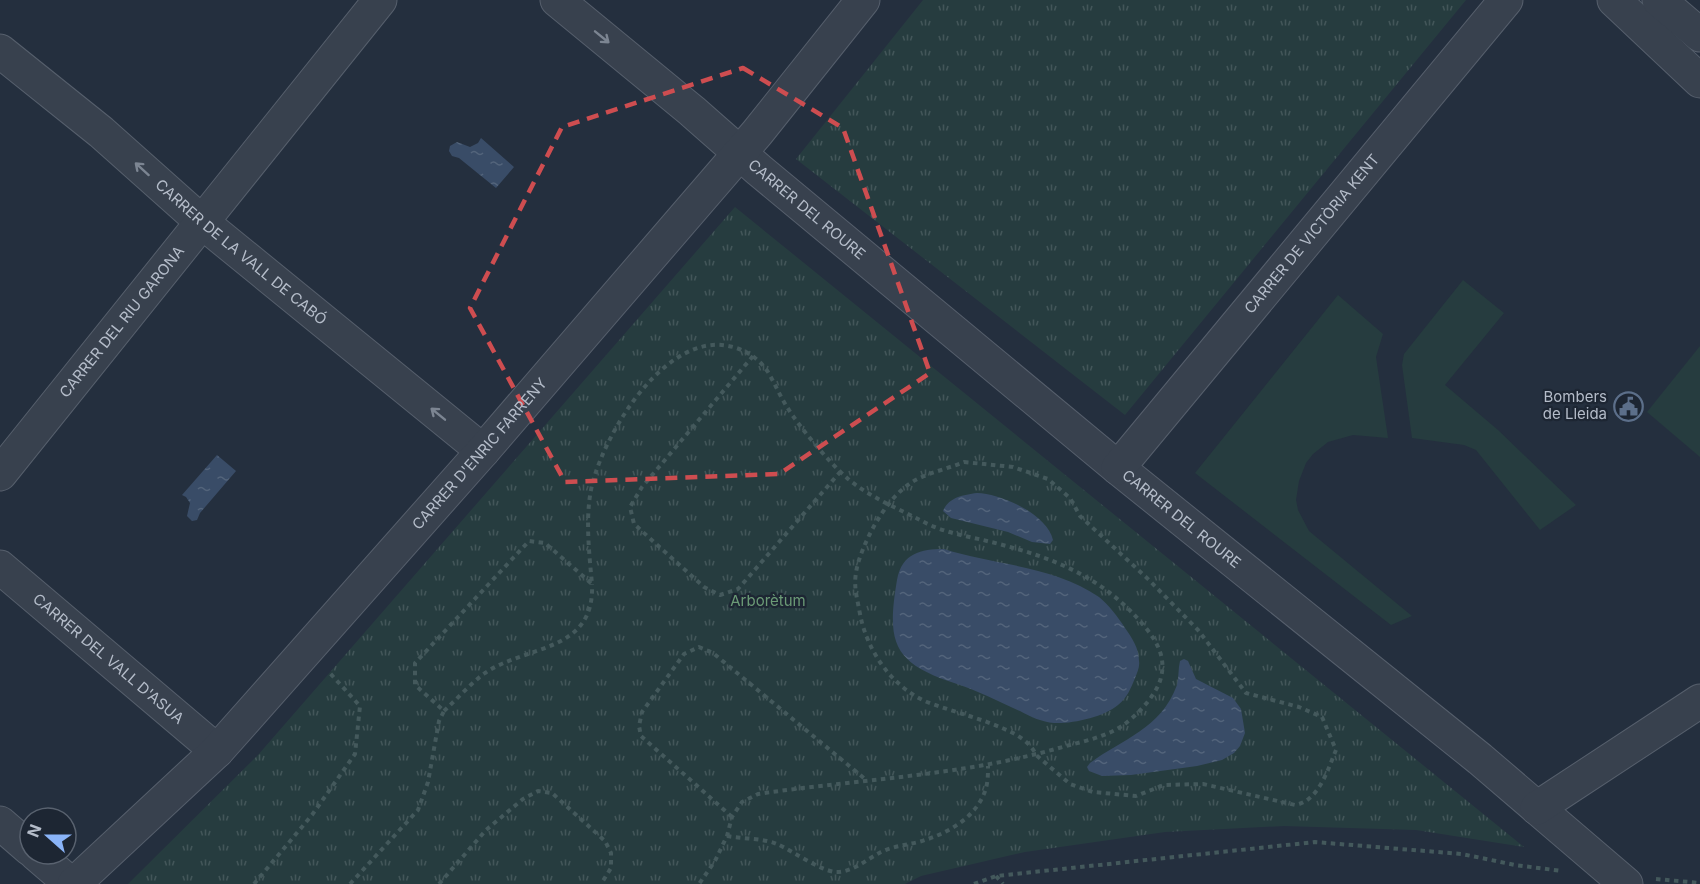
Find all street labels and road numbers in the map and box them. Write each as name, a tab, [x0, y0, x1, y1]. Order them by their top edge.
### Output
street label: CARRER DE VICTÒRIA KENT	[1240, 150, 1383, 317]
street label: CARRER DEL ROURE	[744, 155, 870, 263]
street label: CARRER DE LA VALL DE CABÓ	[152, 175, 331, 329]
street label: CARRER DEL RIU GARONA	[55, 242, 188, 401]
street label: CARRER D'ENRIC FARRENY	[408, 374, 551, 533]
street label: CARRER DEL ROURE	[1119, 465, 1245, 572]
street label: CARRER DEL VALL D'ASUA	[29, 589, 188, 728]

